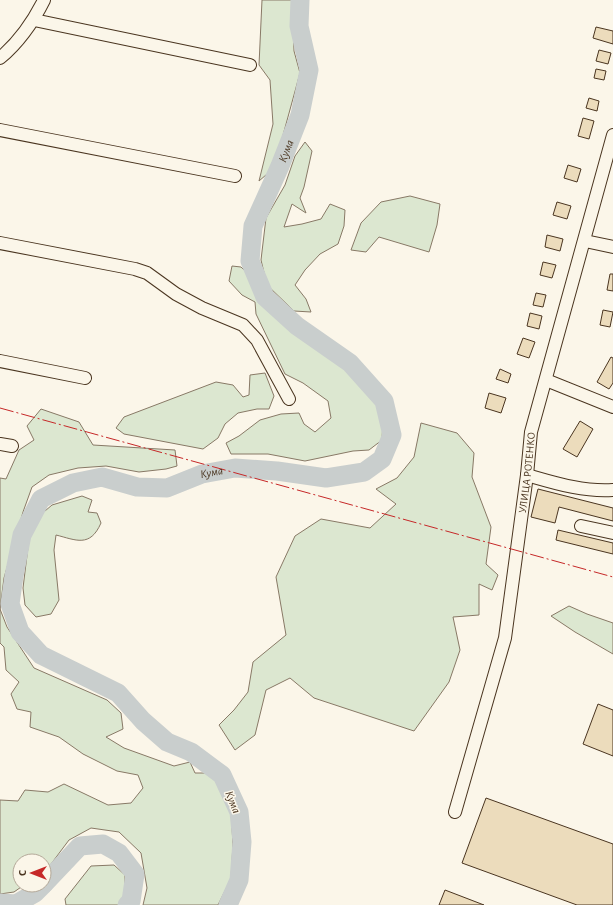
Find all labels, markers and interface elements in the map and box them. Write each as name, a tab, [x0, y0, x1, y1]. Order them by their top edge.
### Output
water label: Кума	[276, 138, 296, 164]
street label: УЛИЦА РОТЕНКО	[516, 432, 536, 514]
water label: Кума	[199, 464, 224, 480]
water label: Кума	[223, 789, 243, 815]
north arrow	[12, 853, 52, 893]
text: С	[17, 870, 28, 876]

